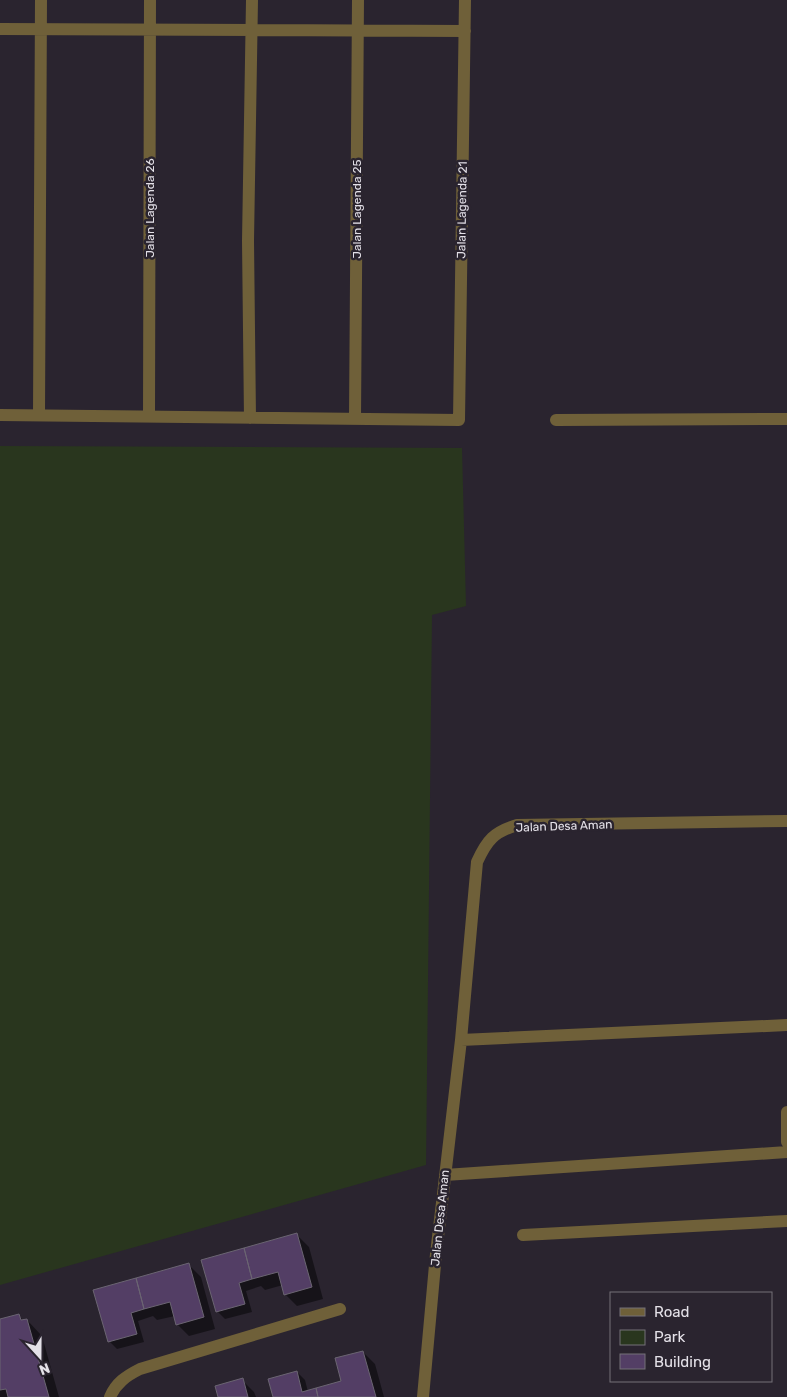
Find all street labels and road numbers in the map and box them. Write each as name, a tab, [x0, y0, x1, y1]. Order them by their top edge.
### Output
street label: Jalan Lagenda 26	[143, 158, 157, 258]
street label: Jalan Lagenda 25	[350, 159, 364, 259]
street label: Jalan Lagenda 21	[454, 161, 470, 259]
street label: Jalan Desa Aman	[515, 817, 613, 835]
street label: Jalan Desa Aman	[428, 1169, 452, 1267]

